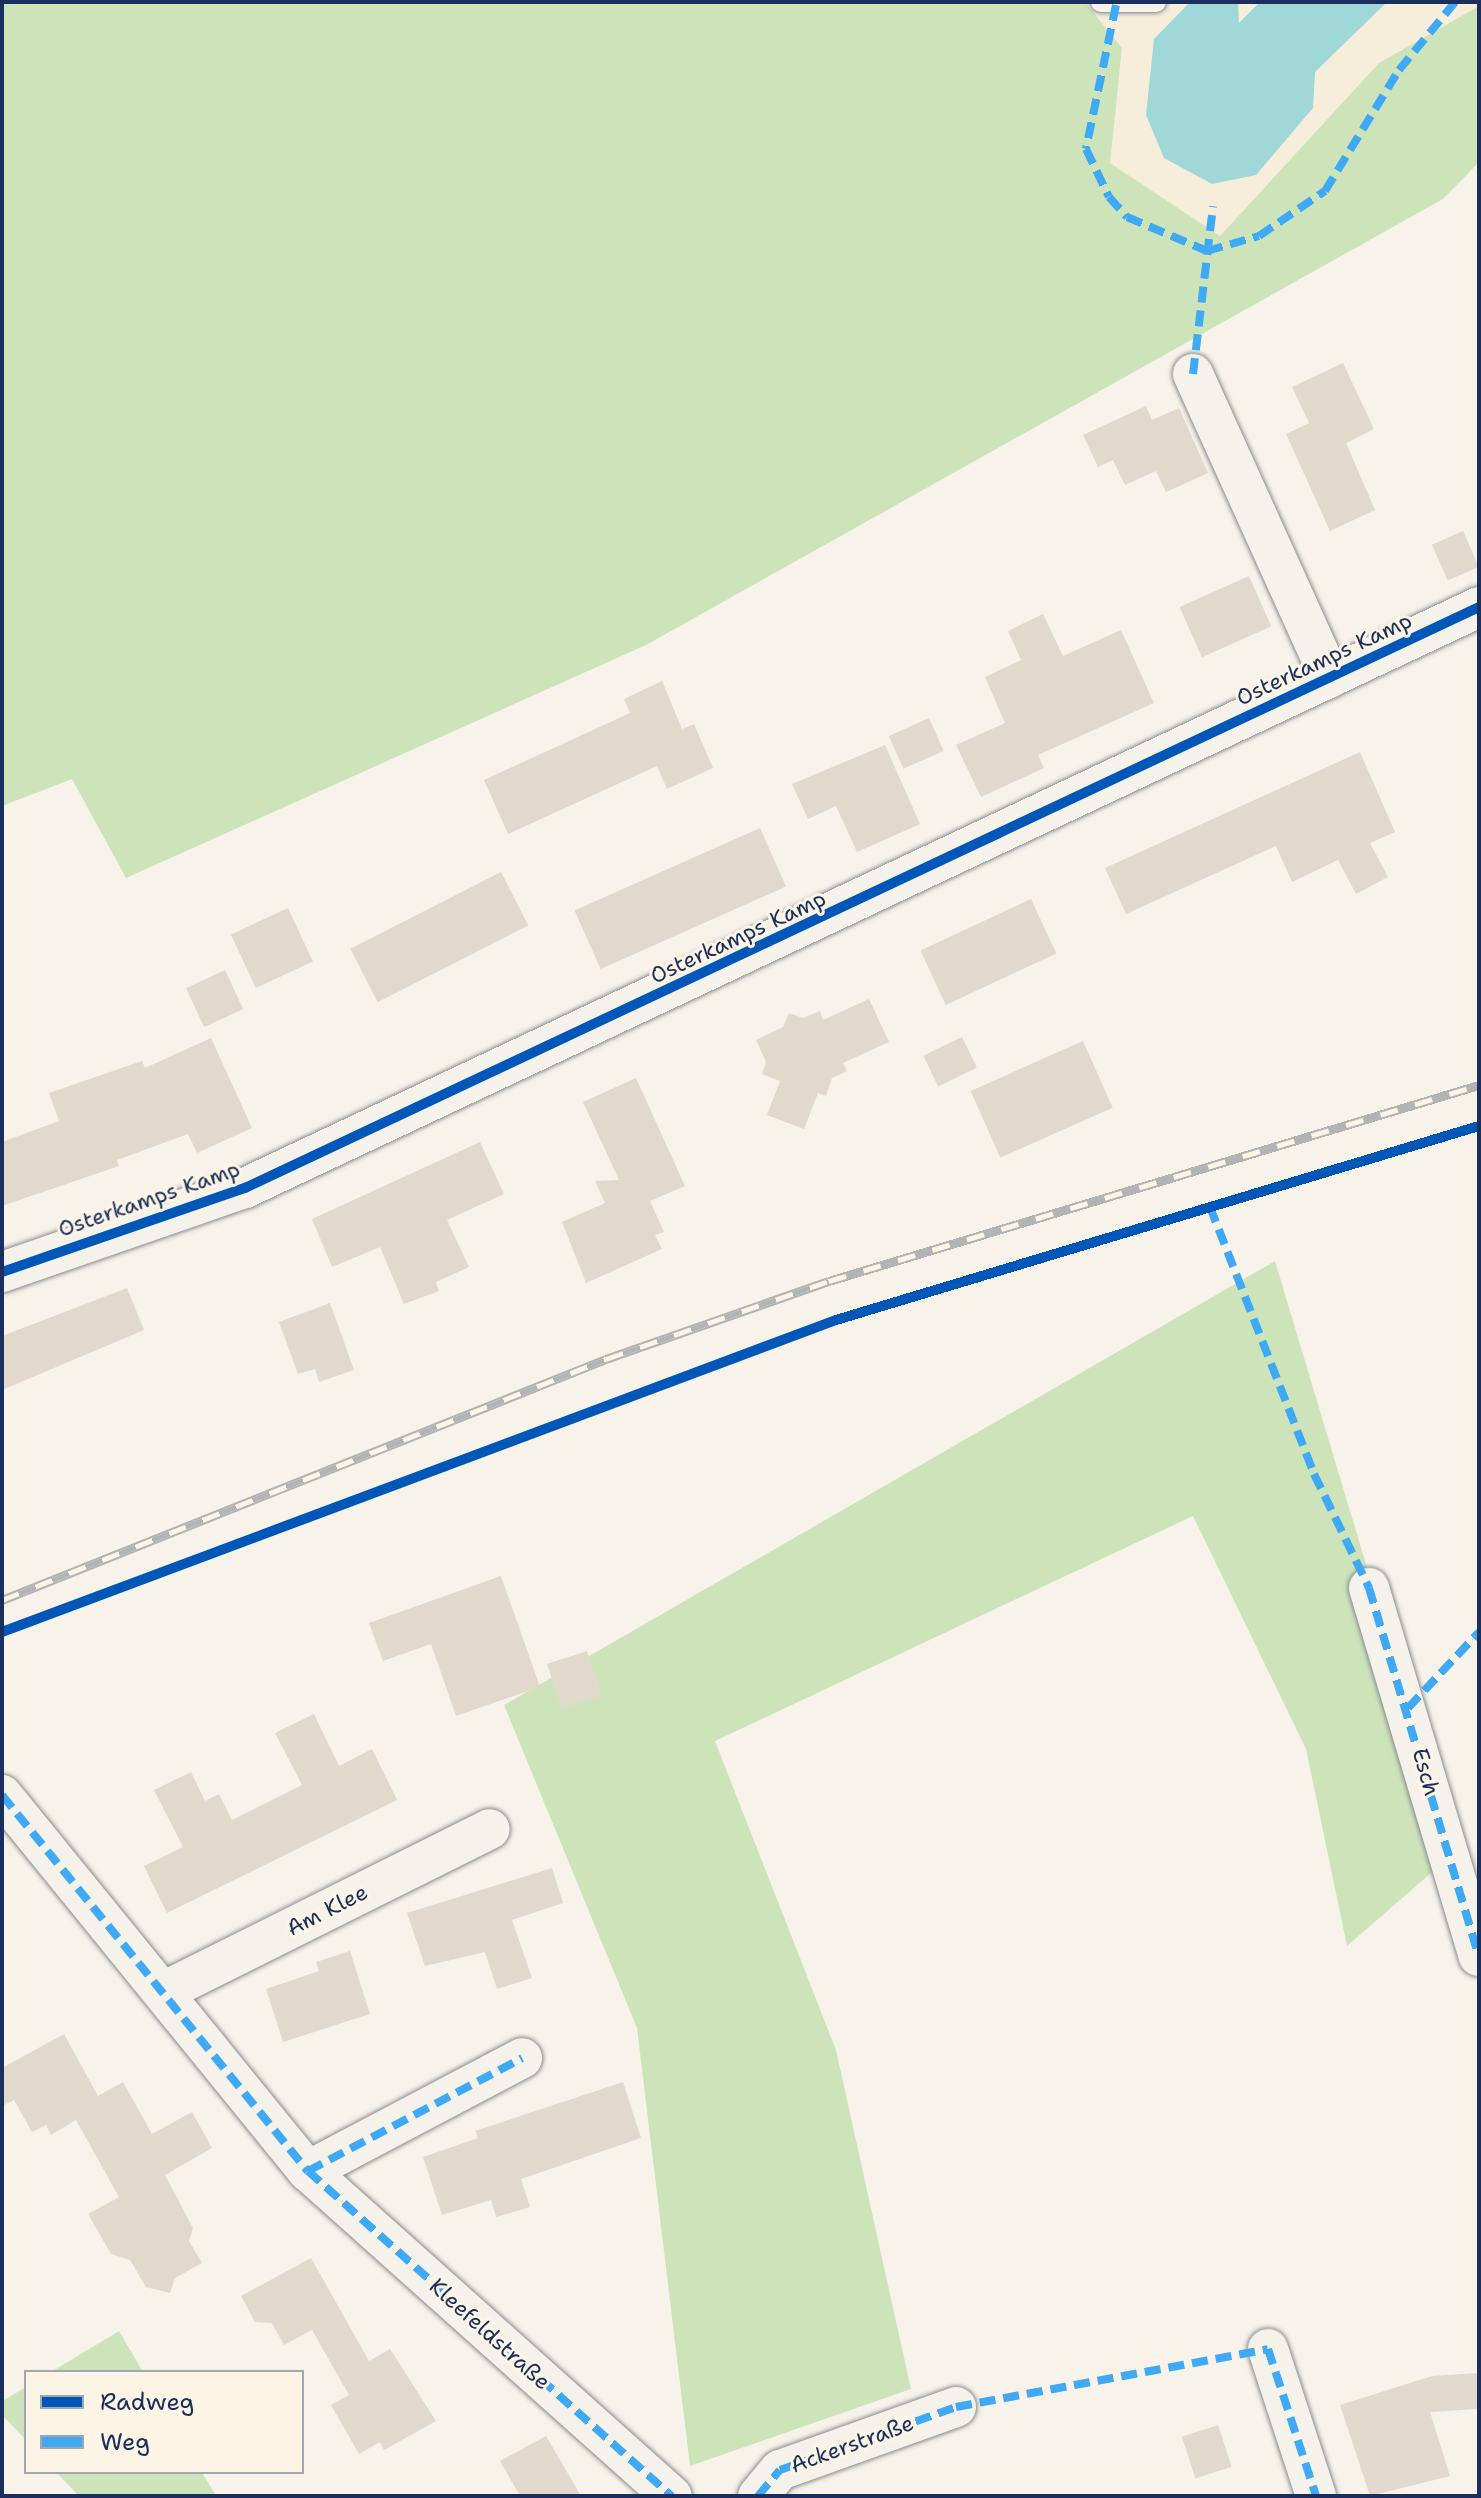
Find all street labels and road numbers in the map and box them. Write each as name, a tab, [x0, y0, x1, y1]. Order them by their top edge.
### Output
street label: Osterkamps Kamp	[1232, 607, 1416, 711]
street label: Osterkamps Kamp	[646, 885, 830, 989]
street label: Osterkamps Kamp	[55, 1156, 243, 1242]
street label: Esch	[1407, 1745, 1445, 1799]
street label: Am Klee	[282, 1878, 372, 1942]
street label: Kleefeldstraße	[424, 2273, 556, 2395]
street label: Ackerstraße	[787, 2409, 917, 2479]

